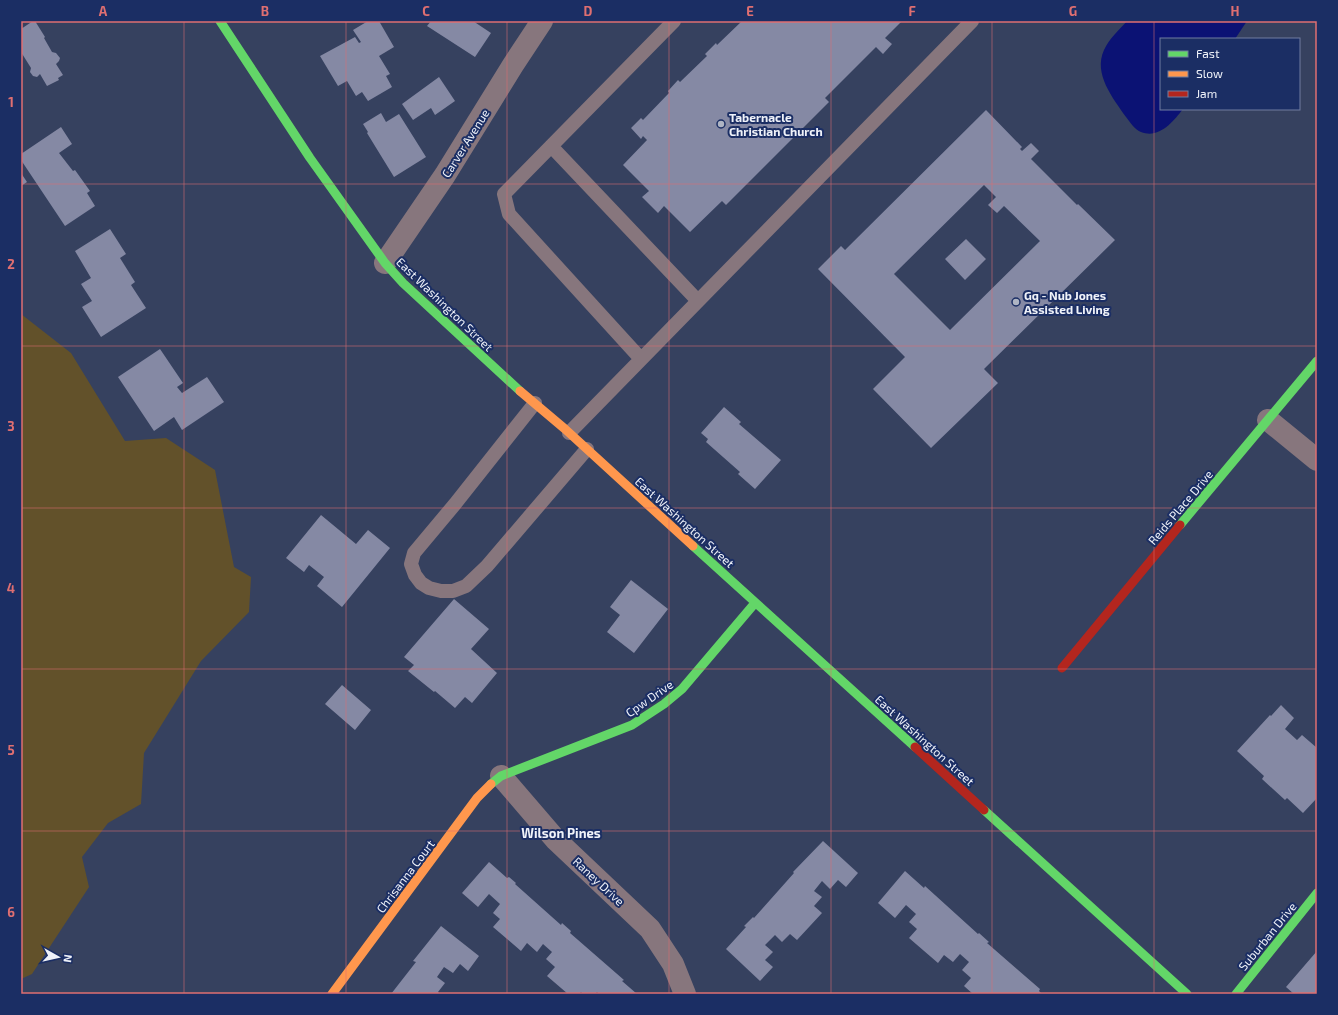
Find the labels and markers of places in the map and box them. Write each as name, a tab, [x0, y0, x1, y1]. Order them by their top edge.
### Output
place label: Tabernacle Christian Church	[729, 110, 823, 138]
marker: Tabernacle Christian Church	[716, 119, 726, 129]
place label: Gq - Nub Jones Assisted Living	[1024, 288, 1110, 316]
marker: Gq - Nub Jones Assisted Living	[1011, 297, 1021, 307]

